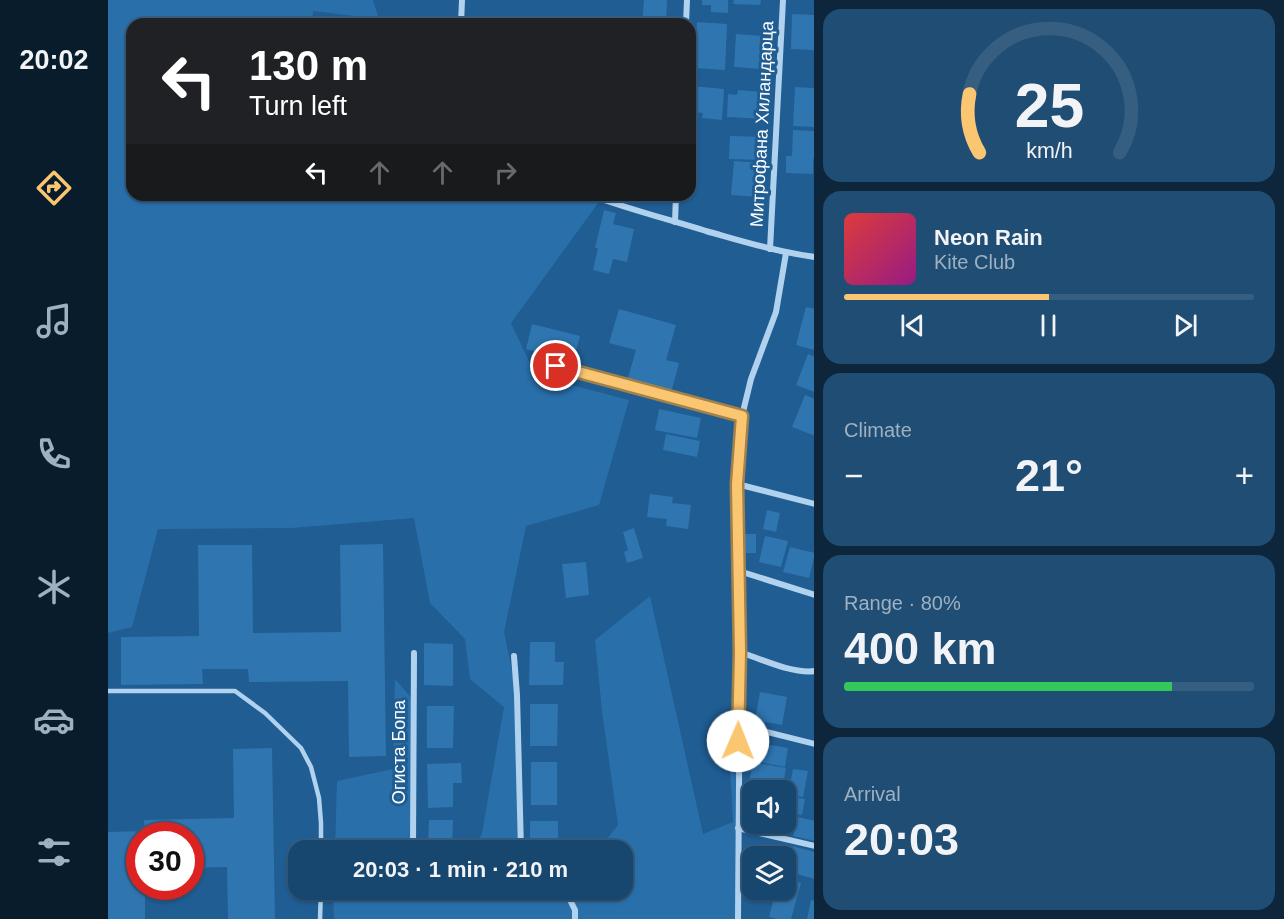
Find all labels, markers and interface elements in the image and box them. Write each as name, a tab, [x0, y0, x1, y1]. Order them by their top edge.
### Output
street label: Митрофана Хиландарца	[747, 19, 777, 228]
icon: left	[150, 42, 228, 120]
text: 130 m	[249, 42, 368, 89]
text: 20:02	[19, 45, 89, 75]
text: 25	[1014, 71, 1084, 140]
text: Turn left	[249, 91, 347, 121]
text: km/h	[1026, 139, 1072, 163]
icon: left	[300, 156, 333, 189]
icon: ahead	[363, 156, 396, 189]
icon: ahead	[426, 156, 459, 189]
icon: right	[489, 156, 522, 189]
icon: directions	[33, 167, 75, 209]
text: Neon Rain	[934, 225, 1043, 250]
text: Kite Club	[934, 251, 1015, 273]
icon: music	[33, 300, 75, 342]
icon: previous	[896, 309, 929, 342]
icon: pause	[1032, 309, 1065, 342]
icon: next	[1169, 309, 1202, 342]
pin	[530, 340, 581, 391]
icon: arrive	[539, 349, 572, 382]
text: Climate	[844, 419, 912, 441]
icon: phone	[33, 433, 75, 475]
text: 21°	[1015, 450, 1083, 501]
text: −	[844, 457, 863, 494]
text: +	[1235, 457, 1254, 494]
icon: climate	[33, 566, 75, 608]
text: Range · 80%	[844, 592, 961, 614]
text: 400 km	[844, 623, 997, 674]
icon: car	[33, 699, 75, 741]
street label: Огиста Бопа	[389, 699, 409, 804]
position arrow	[706, 709, 770, 773]
map controls	[742, 780, 796, 900]
button: sound	[742, 780, 796, 834]
text: Arrival	[844, 783, 901, 805]
text: 20:03	[844, 814, 959, 865]
speed limit sign: 30	[126, 822, 204, 900]
icon: filters	[33, 831, 75, 873]
button: layers	[742, 846, 796, 900]
text: 20:03 · 1 min · 210 m	[353, 857, 568, 882]

